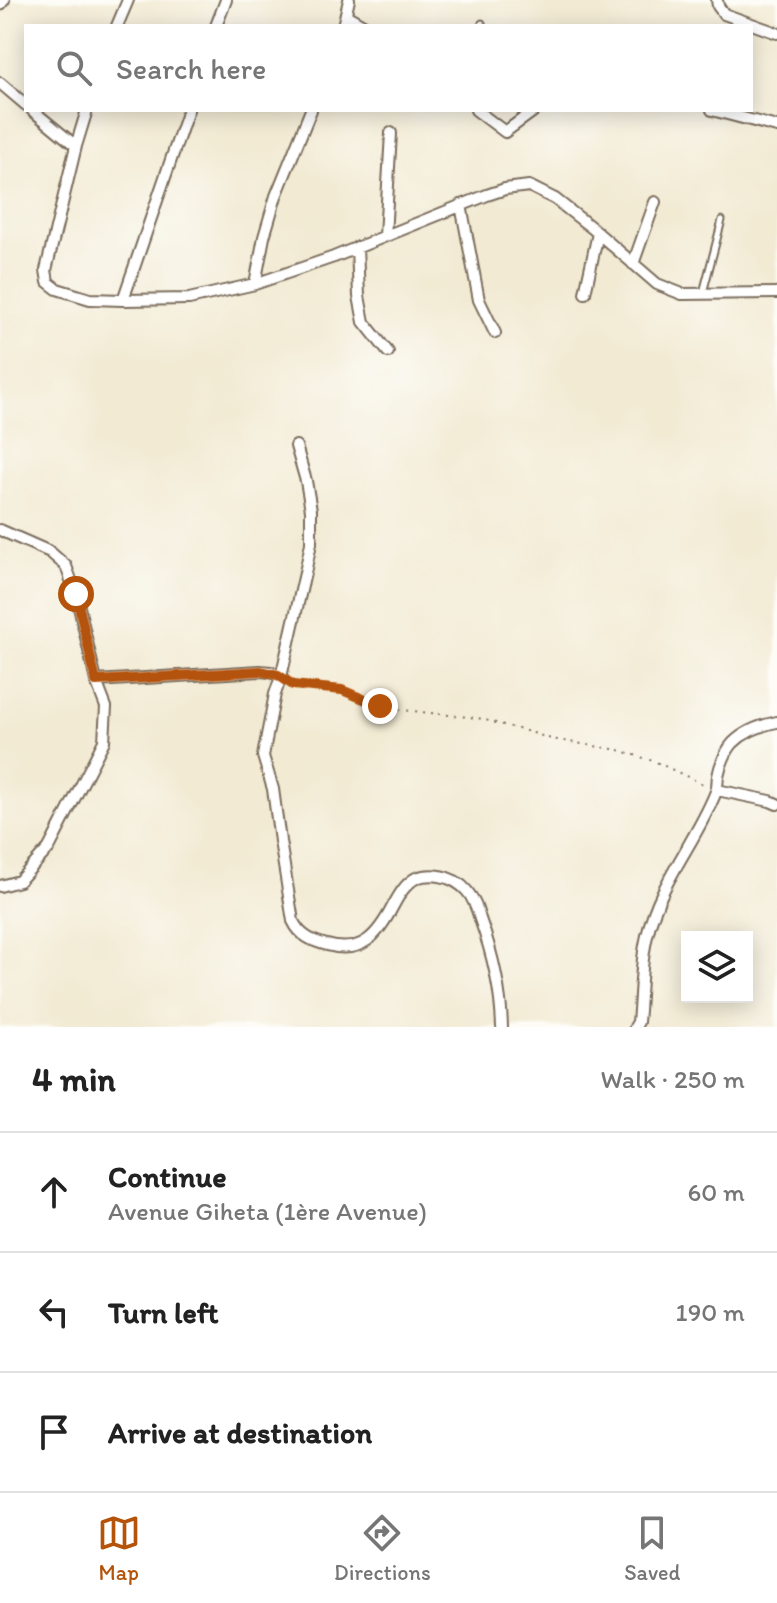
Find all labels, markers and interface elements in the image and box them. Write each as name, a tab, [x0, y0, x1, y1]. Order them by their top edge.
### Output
search box	[24, 24, 753, 112]
icon: search	[52, 46, 96, 90]
text: Search here	[116, 50, 266, 87]
route start	[58, 576, 94, 612]
route end	[362, 688, 398, 724]
map controls	[681, 931, 753, 1003]
button: layers	[681, 931, 753, 1003]
text: 4 min	[32, 1059, 116, 1100]
text: Walk · 250 m	[601, 1063, 745, 1095]
text: Continue	[108, 1158, 227, 1195]
icon: ahead	[32, 1170, 76, 1214]
text: 60 m	[688, 1176, 745, 1208]
text: Avenue Giheta (1ère Avenue)	[108, 1195, 427, 1227]
icon: left	[32, 1290, 76, 1334]
text: Turn left	[108, 1294, 219, 1331]
text: 190 m	[676, 1296, 745, 1328]
icon: arrive	[32, 1410, 76, 1454]
text: Arrive at destination	[108, 1414, 372, 1451]
tab: Map	[97, 1511, 141, 1586]
tab: Directions	[334, 1511, 431, 1586]
tab: Saved	[624, 1511, 680, 1586]

